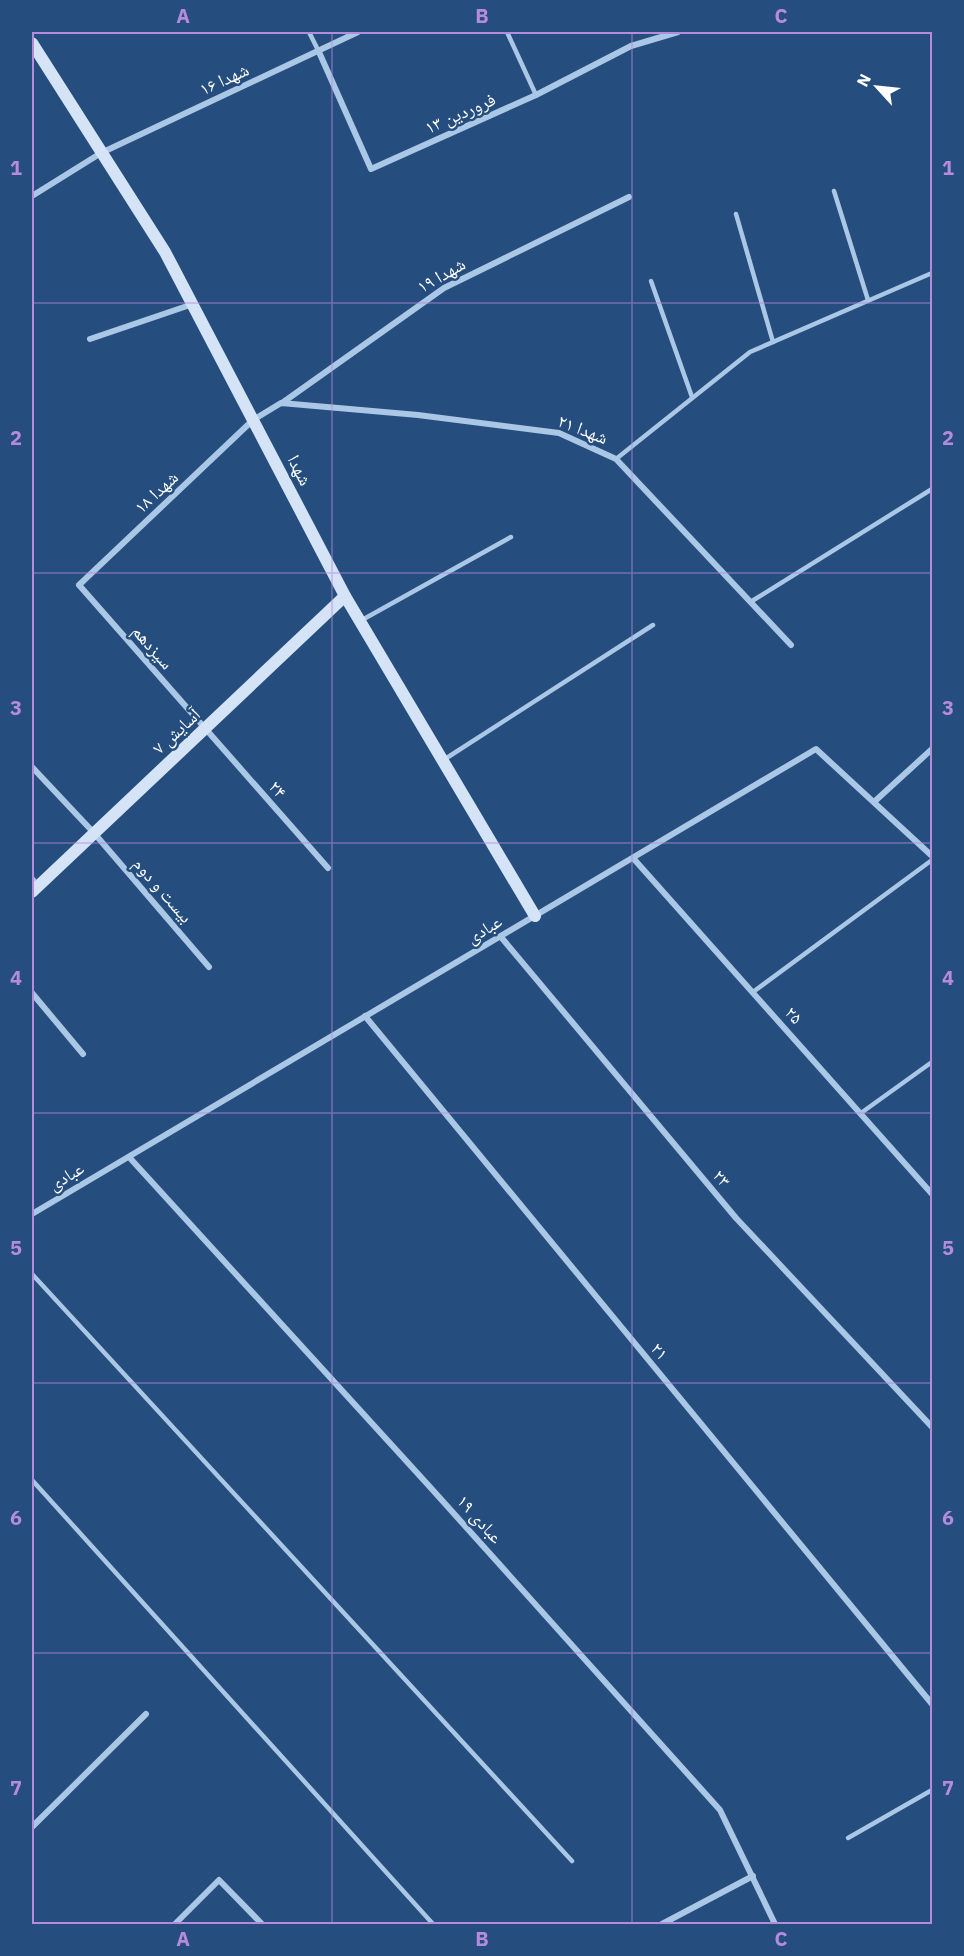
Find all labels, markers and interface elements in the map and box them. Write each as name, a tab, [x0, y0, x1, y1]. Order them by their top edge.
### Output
text: A	[176, 2, 190, 29]
text: B	[475, 2, 489, 29]
text: C	[774, 2, 788, 29]
north arrow	[847, 57, 907, 117]
street label: شهدا ۱۶	[196, 58, 252, 100]
text: N	[852, 70, 875, 90]
street label: فروردین ۱۳	[421, 87, 499, 139]
text: 1	[10, 154, 22, 181]
text: 1	[942, 154, 954, 181]
street label: شهدا ۱۹	[413, 252, 469, 298]
street label: شهدا ۲۱	[555, 409, 611, 449]
text: 2	[10, 424, 22, 451]
text: 2	[942, 424, 954, 451]
street label: شهدا	[283, 451, 317, 489]
street label: شهدا ۱۸	[129, 466, 183, 518]
street label: سیزدهم	[127, 620, 179, 675]
text: 3	[10, 694, 22, 721]
text: 3	[942, 694, 954, 721]
street label: آسایش ۷	[147, 703, 205, 759]
street label: ۲۴	[264, 775, 292, 803]
street label: بیست و دوم	[127, 852, 198, 928]
street label: عبادی	[462, 909, 506, 949]
text: 4	[10, 964, 22, 991]
text: 4	[942, 964, 954, 991]
street label: ۲۵	[780, 1001, 808, 1029]
street label: عبادی	[44, 1156, 88, 1196]
street label: ۲۳	[708, 1164, 736, 1192]
text: 5	[10, 1234, 22, 1261]
text: 5	[942, 1234, 954, 1261]
street label: ۲۱	[646, 1337, 674, 1365]
street label: عبادی ۱۹	[452, 1490, 508, 1548]
text: 6	[10, 1504, 22, 1531]
text: 6	[942, 1504, 954, 1531]
text: 7	[10, 1774, 22, 1801]
text: 7	[942, 1774, 954, 1801]
text: A	[176, 1925, 190, 1952]
text: B	[475, 1925, 489, 1952]
text: C	[774, 1925, 788, 1952]

